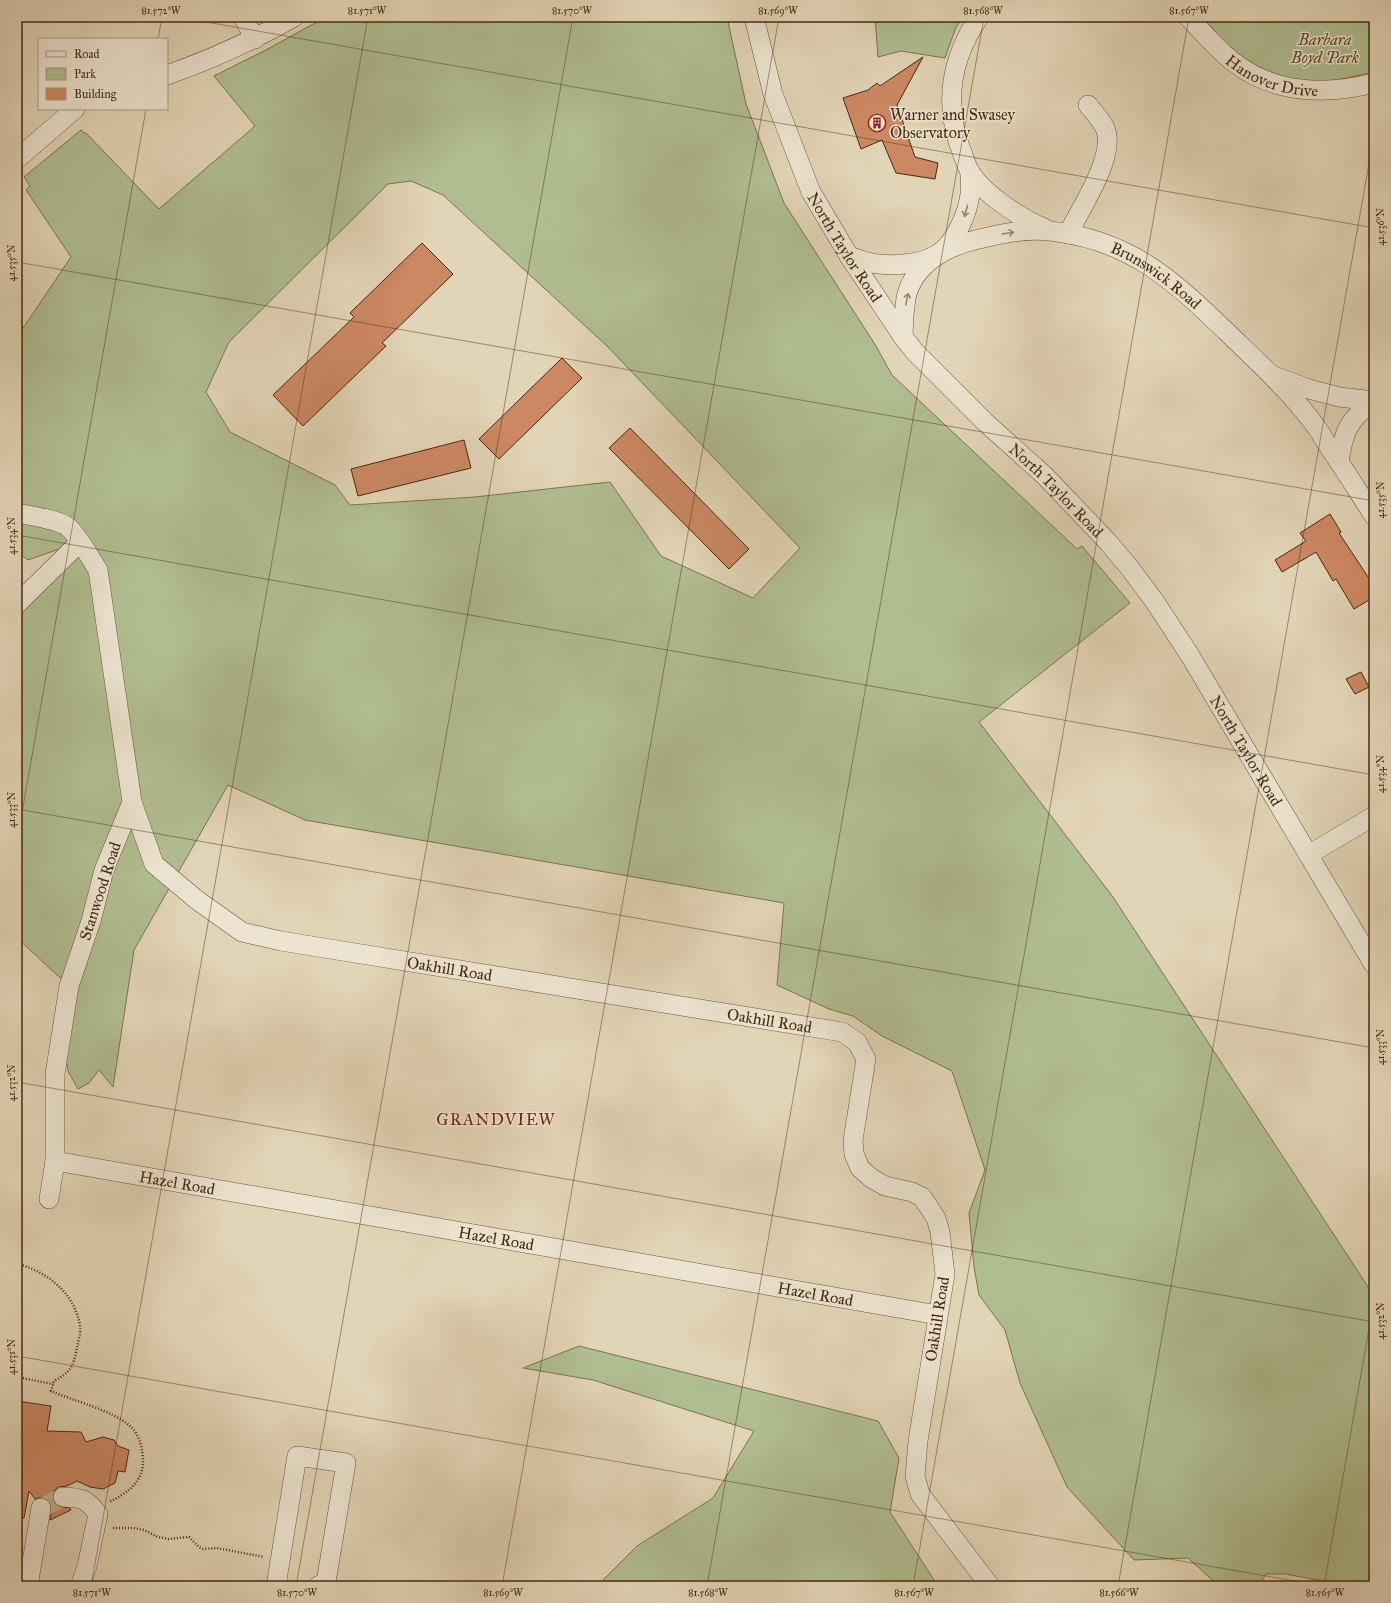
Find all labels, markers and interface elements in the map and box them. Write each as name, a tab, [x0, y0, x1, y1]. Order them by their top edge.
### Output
text: 81.572°W	[141, 5, 181, 17]
text: 81.571°W	[348, 5, 387, 17]
text: 81.570°W	[552, 5, 593, 17]
text: 81.569°W	[758, 5, 798, 17]
text: 81.568°W	[963, 5, 1003, 17]
text: 81.567°W	[1169, 5, 1209, 17]
park label: Barbara Boyd Park	[1290, 30, 1359, 67]
legend	[38, 38, 168, 110]
text: Road	[74, 47, 100, 61]
street label: Hanover Drive	[1222, 50, 1319, 100]
text: Park	[74, 67, 96, 81]
text: Building	[74, 87, 117, 102]
place label: Warner and Swasey Observatory	[890, 105, 1016, 142]
building icon: Warner and Swasey Observatory	[867, 113, 887, 133]
street label: North Taylor Road	[804, 189, 886, 305]
one-way arrow	[962, 204, 969, 217]
text: 41.536°N	[1375, 208, 1387, 246]
one-way arrow	[1001, 229, 1014, 237]
street label: Brunswick Road	[1108, 237, 1205, 313]
text: 41.535°N	[6, 244, 18, 281]
one-way arrow	[903, 292, 911, 305]
street label: North Taylor Road	[1005, 439, 1108, 541]
text: 41.535°N	[1375, 481, 1387, 518]
text: 41.534°N	[6, 517, 18, 555]
street label: North Taylor Road	[1206, 692, 1287, 809]
text: 41.534°N	[1375, 755, 1387, 793]
text: 41.533°N	[6, 791, 18, 828]
street label: Stanwood Road	[75, 839, 125, 943]
street label: Oakhill Road	[406, 952, 494, 985]
street label: Oakhill Road	[726, 1004, 813, 1036]
text: 41.533°N	[1375, 1028, 1387, 1065]
text: 41.532°N	[6, 1064, 18, 1102]
district label: GRANDVIEW	[436, 1109, 556, 1130]
street label: Hazel Road	[138, 1166, 217, 1198]
street label: Hazel Road	[457, 1222, 536, 1254]
street label: Oakhill Road	[921, 1275, 953, 1363]
street label: Hazel Road	[776, 1278, 855, 1310]
text: 41.532°N	[1375, 1302, 1387, 1340]
text: 41.531°N	[6, 1338, 18, 1375]
text: 81.571°W	[73, 1587, 112, 1599]
text: 81.570°W	[277, 1587, 318, 1599]
text: 81.569°W	[483, 1587, 523, 1599]
text: 81.568°W	[688, 1587, 728, 1599]
text: 81.567°W	[894, 1587, 934, 1599]
text: 81.566°W	[1099, 1587, 1139, 1599]
text: 81.565°W	[1306, 1587, 1345, 1599]

